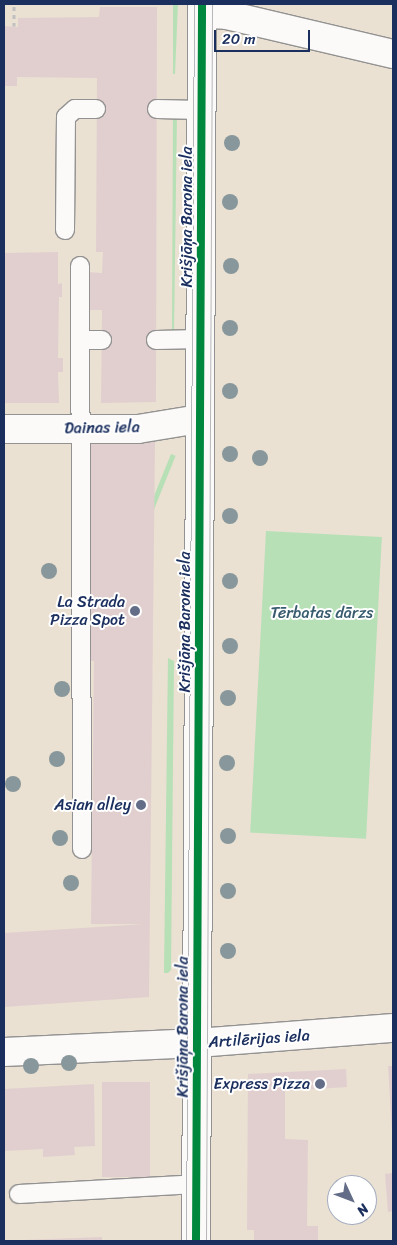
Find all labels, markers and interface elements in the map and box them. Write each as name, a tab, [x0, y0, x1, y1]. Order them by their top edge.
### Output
scale bar	[217, 20, 313, 52]
text: 20 m	[222, 26, 256, 52]
street label: Krišjāņa Barona iela	[177, 147, 197, 287]
street label: Dainas iela	[64, 418, 140, 438]
street label: Krišjāņa Barona iela	[175, 552, 195, 692]
place label: La Strada Pizza Spot	[50, 592, 125, 630]
park label: Tērbatas dārzs	[271, 603, 373, 623]
marker: La Strada Pizza Spot	[129, 605, 141, 617]
place label: Asian alley	[54, 795, 131, 815]
marker: Asian alley	[135, 799, 147, 811]
street label: Krišjāņa Barona iela	[173, 957, 193, 1097]
street label: Artilērijas iela	[208, 1026, 310, 1052]
place label: Express Pizza	[213, 1074, 310, 1094]
marker: Express Pizza	[314, 1078, 326, 1090]
north arrow	[327, 1175, 377, 1225]
text: N	[350, 1198, 375, 1222]

